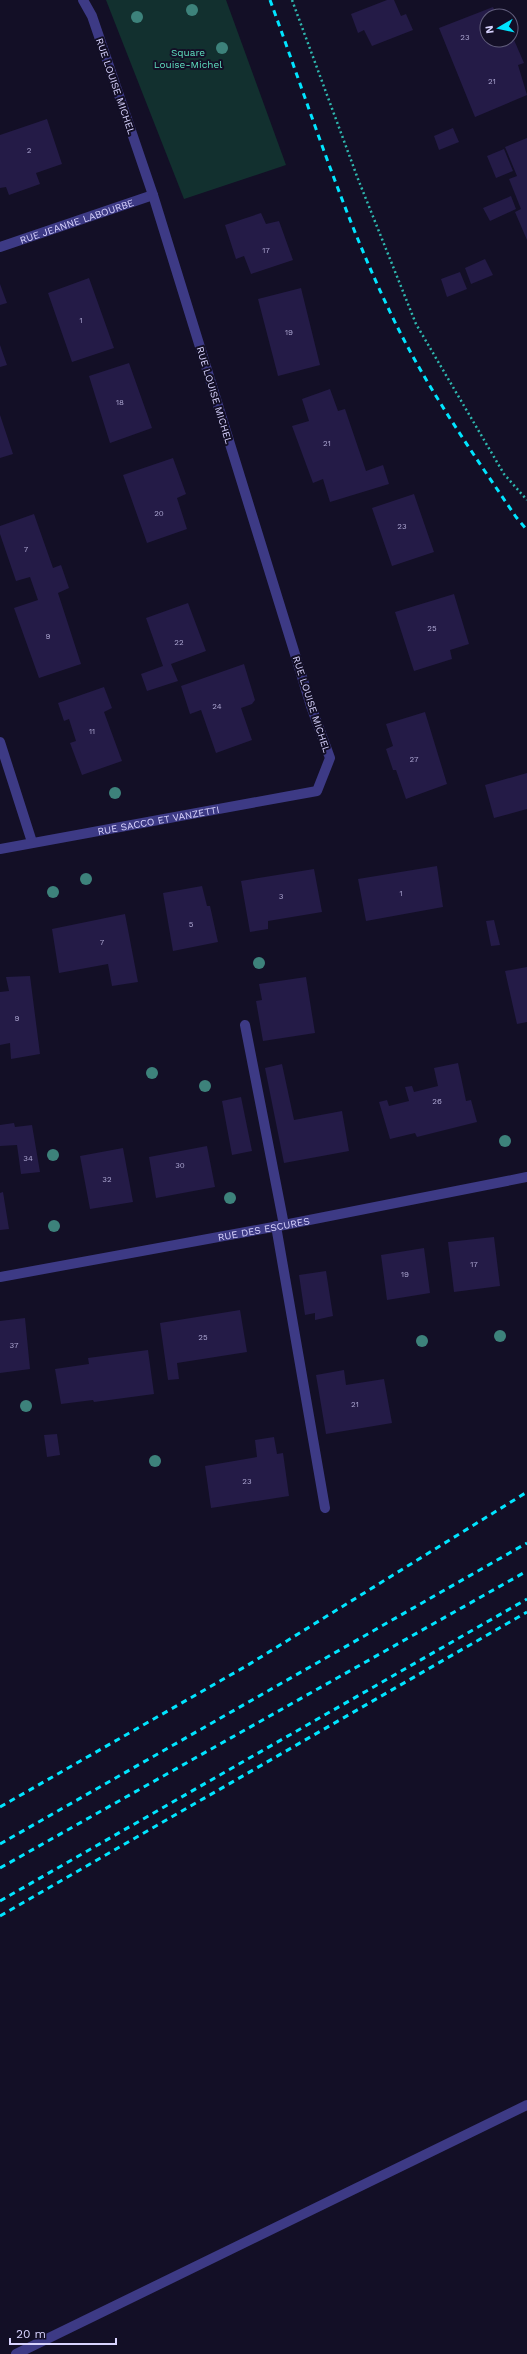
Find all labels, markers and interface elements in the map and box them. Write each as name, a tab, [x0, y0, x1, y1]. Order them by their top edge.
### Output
north arrow	[479, 8, 519, 48]
text: N	[483, 24, 497, 35]
house number: 23	[460, 33, 470, 42]
street label: RUE LOUISE MICHEL	[94, 37, 137, 136]
park label: Square Louise-Michel	[154, 47, 222, 70]
house number: 21	[488, 77, 496, 86]
house number: 2	[27, 146, 32, 155]
street label: RUE JEANNE LABOURBE	[18, 197, 135, 246]
house number: 17	[262, 246, 270, 255]
house number: 1	[79, 316, 83, 325]
house number: 19	[285, 328, 293, 337]
street label: RUE LOUISE MICHEL	[194, 345, 235, 445]
house number: 18	[116, 398, 124, 407]
house number: 21	[323, 439, 331, 448]
house number: 20	[154, 509, 164, 518]
house number: 23	[397, 522, 407, 531]
house number: 7	[24, 545, 29, 554]
house number: 25	[427, 624, 437, 633]
house number: 9	[46, 632, 51, 641]
house number: 22	[174, 638, 184, 647]
street label: RUE LOUISE MICHEL	[291, 654, 332, 754]
house number: 24	[212, 702, 222, 711]
house number: 11	[89, 727, 95, 736]
house number: 27	[410, 755, 419, 764]
street label: RUE SACCO ET VANZETTI	[97, 804, 220, 837]
house number: 1	[399, 889, 403, 898]
house number: 3	[279, 892, 284, 901]
house number: 5	[189, 920, 194, 929]
house number: 7	[100, 938, 105, 947]
house number: 9	[15, 1014, 20, 1023]
house number: 26	[432, 1097, 442, 1106]
house number: 34	[23, 1154, 33, 1163]
house number: 30	[175, 1161, 185, 1170]
house number: 32	[102, 1175, 112, 1184]
street label: RUE DES ESCURES	[217, 1215, 311, 1243]
house number: 17	[470, 1260, 478, 1269]
house number: 19	[401, 1270, 409, 1279]
house number: 25	[198, 1333, 208, 1342]
house number: 37	[10, 1341, 19, 1350]
house number: 21	[351, 1400, 359, 1409]
house number: 23	[242, 1477, 252, 1486]
scale bar	[10, 2320, 116, 2346]
text: 20 m	[16, 2327, 46, 2341]

